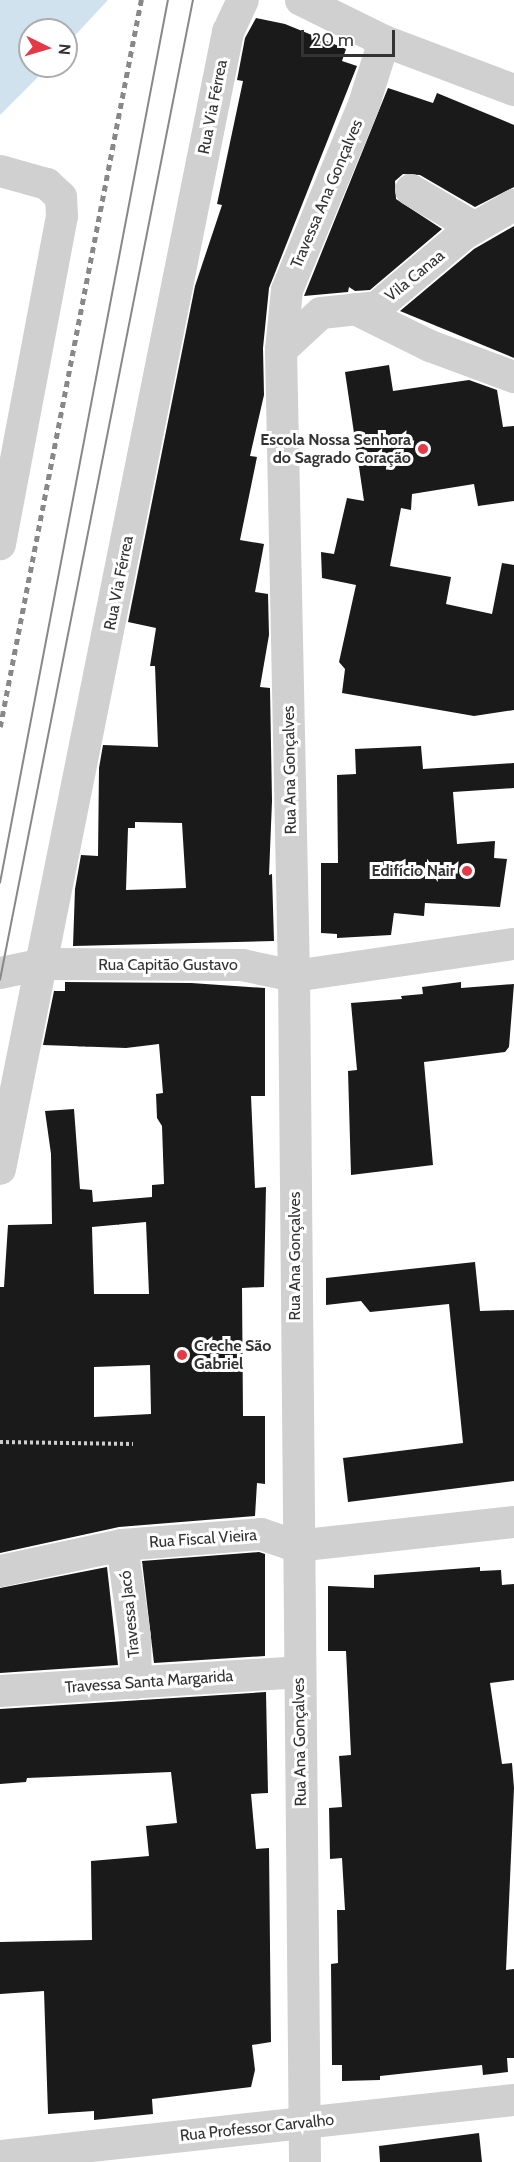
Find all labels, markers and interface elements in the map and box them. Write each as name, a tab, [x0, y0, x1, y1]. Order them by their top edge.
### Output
north arrow	[18, 18, 78, 78]
scale bar	[304, 18, 398, 56]
text: 20 m	[312, 29, 354, 51]
text: N	[54, 43, 74, 56]
street label: Rua Via Férrea	[194, 58, 232, 156]
street label: Travessa Ana Gonçalves	[287, 117, 367, 271]
street label: Vila Canaa	[381, 246, 449, 306]
place label: Escola Nossa Senhora do Sagrado Coração	[260, 430, 411, 468]
marker: Escola Nossa Senhora do Sagrado Coração	[416, 442, 430, 456]
street label: Rua Via Férrea	[100, 534, 138, 632]
street label: Rua Ana Gonçalves	[279, 705, 301, 835]
place label: Edifício Nair	[372, 861, 455, 881]
marker: Edifício Nair	[460, 864, 474, 878]
street label: Rua Capitão Gustavo	[98, 955, 238, 975]
street label: Rua Ana Gonçalves	[285, 1192, 305, 1320]
place label: Creche São Gabriel	[194, 1336, 271, 1374]
marker: Creche São Gabriel	[175, 1348, 189, 1362]
street label: Rua Fiscal Vieira	[149, 1526, 257, 1552]
street label: Travessa Jacó	[116, 1570, 144, 1658]
street label: Travessa Santa Margarida	[64, 1667, 234, 1697]
street label: Rua Ana Gonçalves	[289, 1677, 311, 1807]
street label: Rua Professor Carvalho	[179, 2110, 335, 2146]

